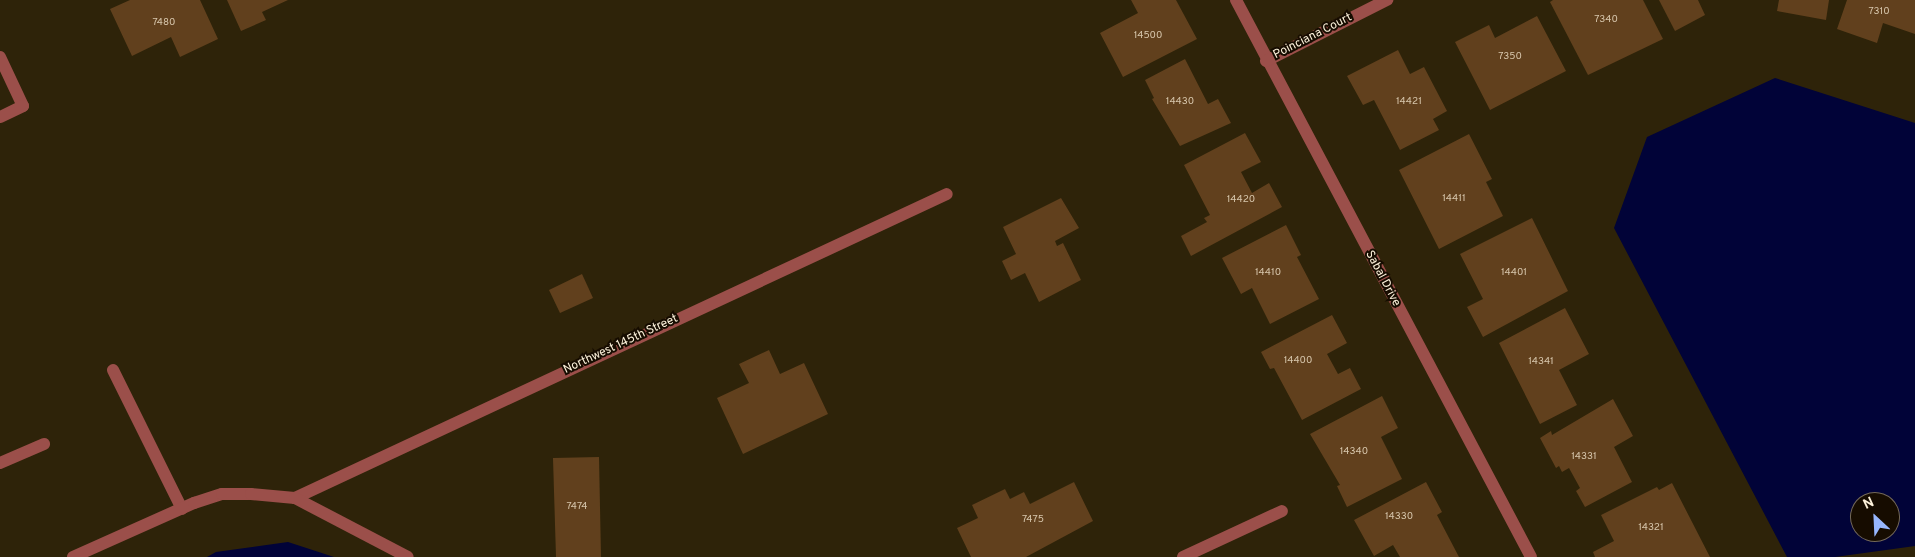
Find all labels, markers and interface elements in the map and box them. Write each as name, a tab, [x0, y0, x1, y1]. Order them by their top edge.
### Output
house number: 7310	[1868, 6, 1890, 18]
street label: Poinciana Court	[1271, 11, 1355, 63]
house number: 7340	[1594, 14, 1618, 26]
house number: 7480	[153, 17, 175, 29]
house number: 14500	[1134, 30, 1162, 42]
house number: 7350	[1498, 51, 1522, 63]
house number: 14430	[1166, 96, 1194, 108]
house number: 14421	[1396, 96, 1422, 108]
house number: 14411	[1442, 193, 1466, 205]
house number: 14420	[1227, 194, 1255, 206]
street label: Sabal Drive	[1361, 249, 1403, 309]
house number: 14410	[1255, 267, 1281, 279]
house number: 14401	[1501, 267, 1527, 279]
street label: Northwest 145th Street	[561, 312, 681, 378]
house number: 14400	[1284, 355, 1312, 367]
house number: 14341	[1528, 356, 1554, 368]
house number: 14340	[1340, 446, 1368, 458]
house number: 14331	[1571, 451, 1597, 463]
north arrow	[1850, 492, 1900, 542]
text: N	[1861, 494, 1877, 514]
house number: 7474	[567, 501, 587, 513]
house number: 14330	[1385, 511, 1413, 523]
house number: 7475	[1022, 514, 1044, 526]
house number: 14321	[1638, 522, 1664, 534]

